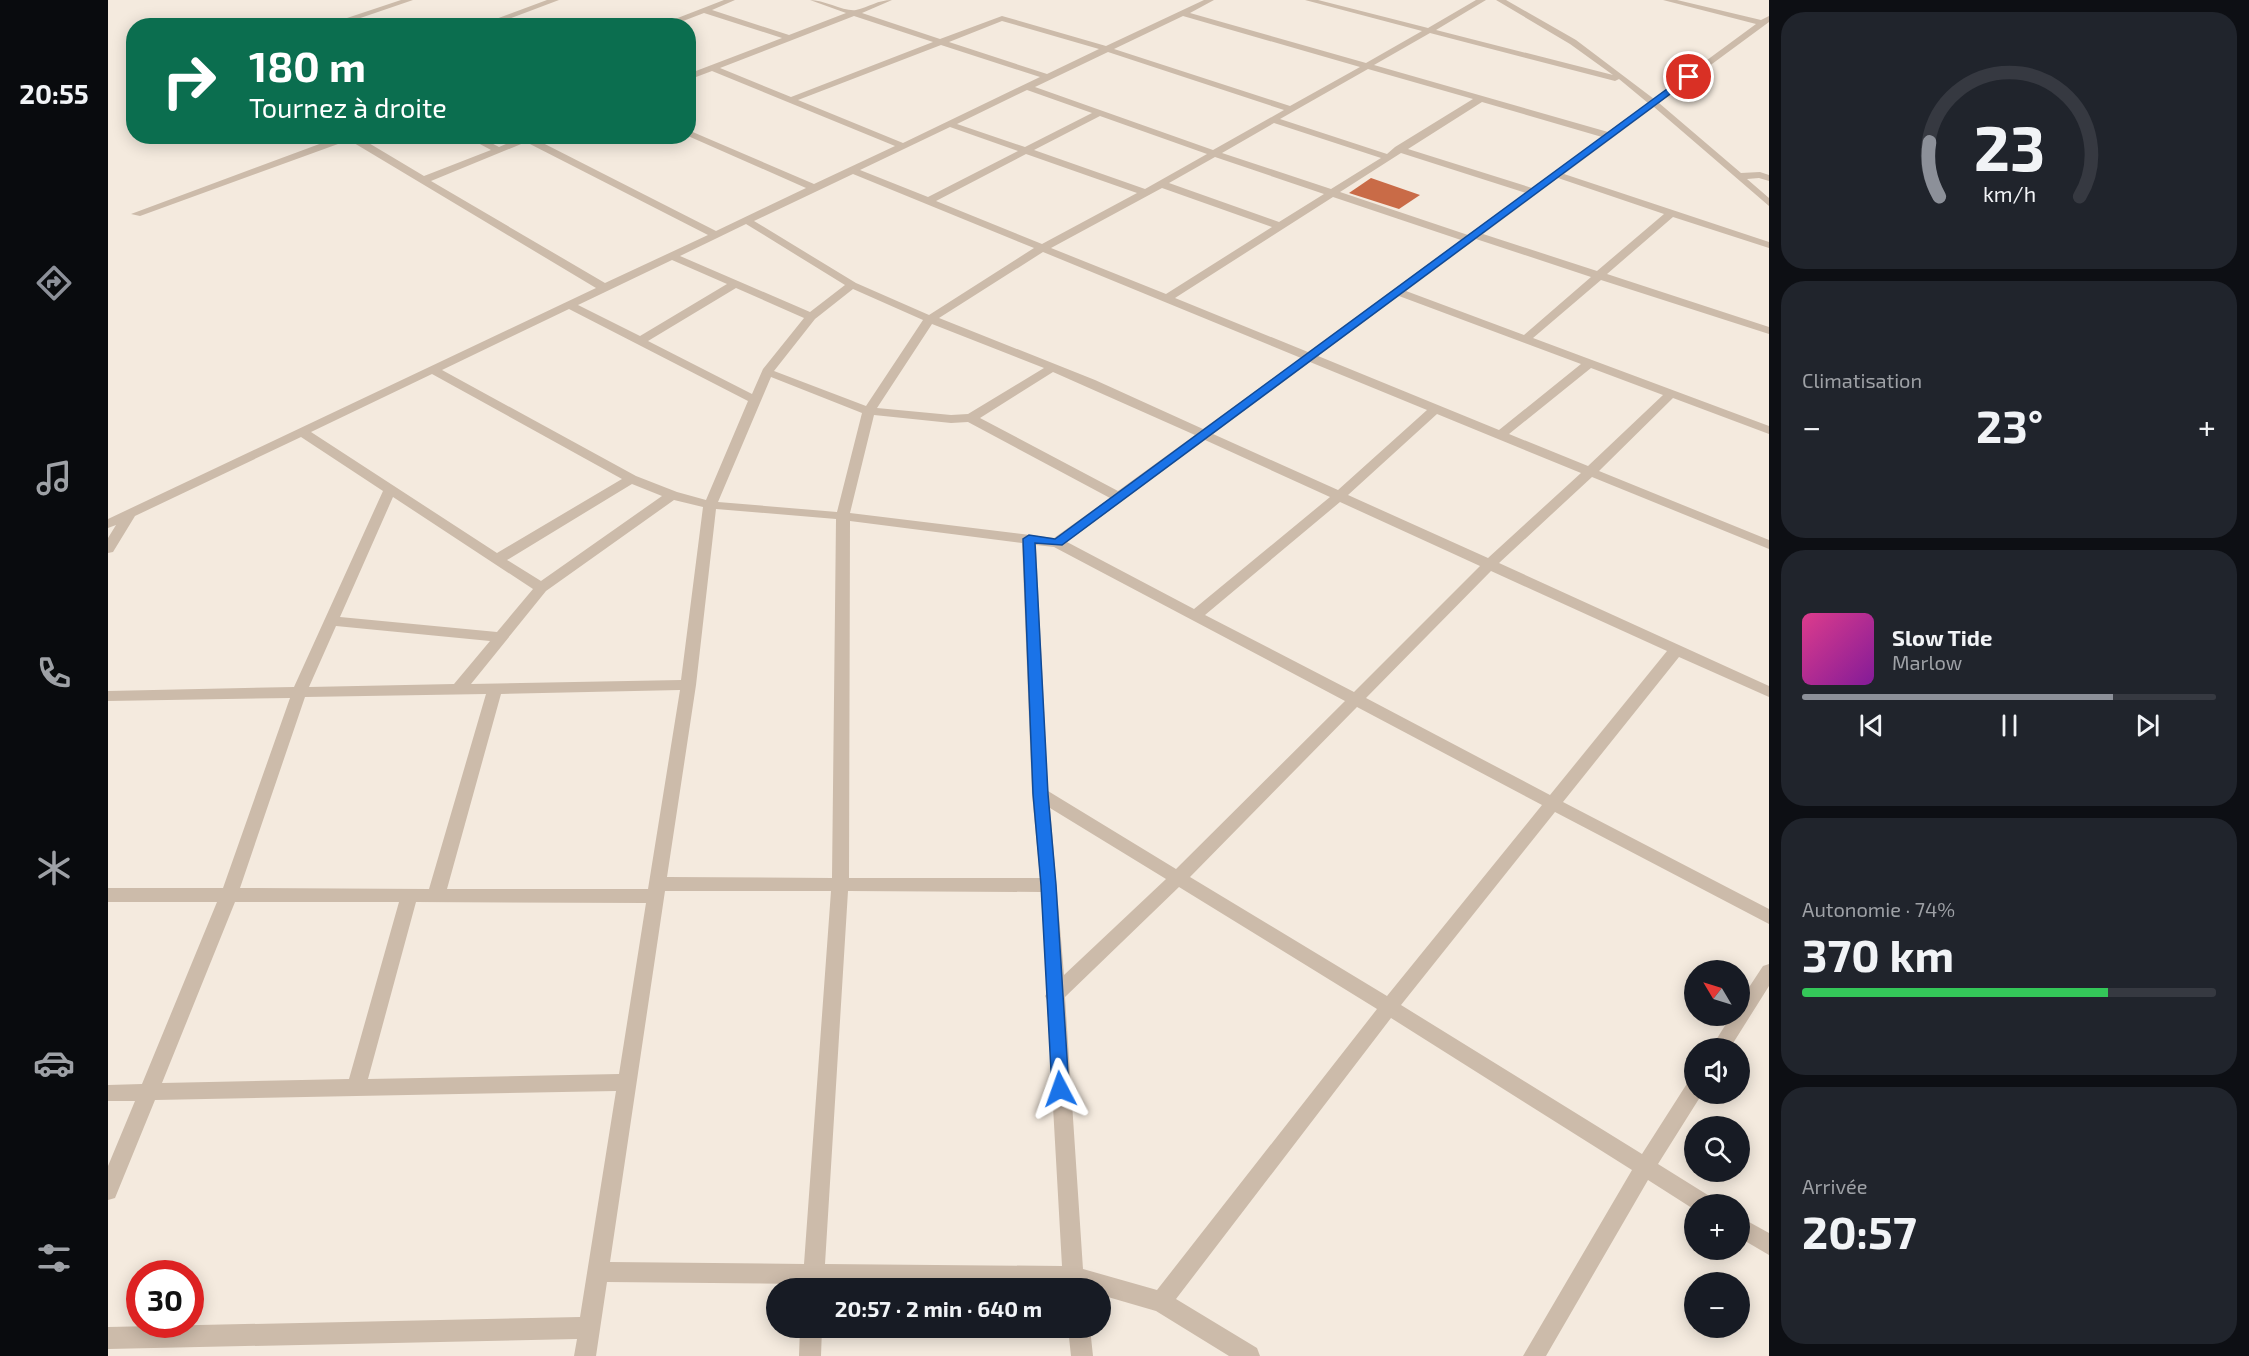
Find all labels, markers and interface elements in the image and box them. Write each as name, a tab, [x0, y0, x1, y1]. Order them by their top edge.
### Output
text: 180 m	[249, 40, 366, 90]
icon: right	[150, 42, 228, 120]
pin	[1663, 51, 1714, 102]
icon: arrive	[1672, 60, 1705, 93]
text: 20:55	[19, 77, 89, 109]
text: Tournez à droite	[249, 91, 447, 123]
text: 23	[1973, 110, 2045, 185]
text: km/h	[1982, 182, 2036, 207]
icon: directions	[33, 262, 75, 304]
text: Climatisation	[1802, 368, 1922, 392]
text: 23°	[1976, 398, 2043, 452]
text: −	[1802, 406, 1821, 446]
text: +	[2198, 406, 2216, 446]
icon: music	[33, 457, 75, 499]
text: Slow Tide	[1892, 624, 1992, 650]
text: Marlow	[1892, 650, 1962, 674]
icon: phone	[33, 652, 75, 694]
icon: previous	[1855, 709, 1888, 742]
icon: pause	[1993, 709, 2026, 742]
icon: next	[2131, 709, 2164, 742]
icon: climate	[33, 847, 75, 889]
text: Autonomie · 74%	[1802, 897, 1955, 921]
text: 370 km	[1802, 927, 1954, 981]
north arrow	[1684, 960, 1750, 1026]
map controls	[1684, 960, 1750, 1338]
button: sound	[1684, 1038, 1750, 1104]
icon: car	[33, 1042, 75, 1084]
position arrow	[1028, 1057, 1092, 1121]
button: search	[1684, 1116, 1750, 1182]
text: Arrivée	[1802, 1174, 1867, 1198]
button: +	[1684, 1194, 1750, 1260]
text: 20:57	[1802, 1204, 1917, 1258]
icon: filters	[33, 1237, 75, 1279]
speed limit sign: 30	[126, 1260, 204, 1338]
button: −	[1684, 1272, 1750, 1338]
text: 20:57 · 2 min · 640 m	[835, 1295, 1042, 1321]

